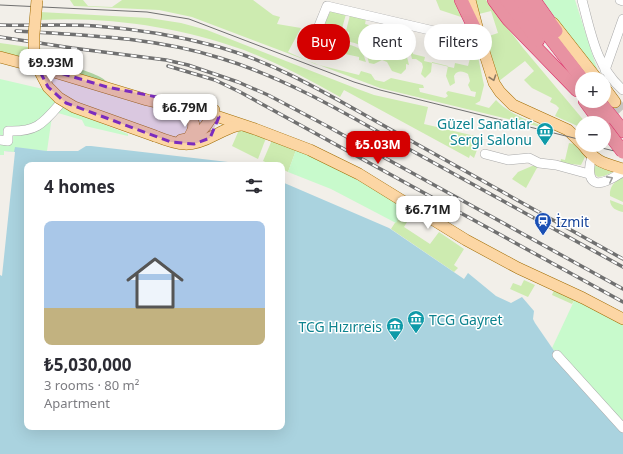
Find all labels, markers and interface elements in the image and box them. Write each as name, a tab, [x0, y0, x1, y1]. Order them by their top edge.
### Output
chip: Buy	[297, 24, 350, 60]
chip: Rent	[358, 24, 416, 60]
chip: Filters	[424, 24, 492, 60]
pin: ₺9.93M	[18, 49, 84, 83]
text: ₺9.93M	[28, 53, 74, 71]
map controls	[575, 72, 611, 152]
button: +	[575, 72, 611, 108]
one-way arrow	[488, 74, 496, 81]
pin: ₺6.79M	[152, 94, 218, 128]
text: ₺6.79M	[162, 98, 208, 116]
place label: Güzel Sanatlar Sergi Salonu	[437, 114, 532, 149]
button: −	[575, 116, 611, 152]
museum icon: Güzel Sanatlar Sergi Salonu	[535, 121, 555, 146]
pin: ₺5.03M	[345, 131, 411, 165]
text: ₺5.03M	[355, 135, 401, 153]
text: 4 homes	[44, 175, 115, 198]
icon: filters	[243, 175, 265, 197]
one-way arrow	[606, 176, 613, 183]
pin: ₺6.71M	[395, 196, 461, 230]
text: ₺6.71M	[405, 200, 451, 218]
station icon: İzmit	[533, 211, 553, 236]
place label: İzmit	[556, 212, 589, 231]
icon: home	[119, 247, 191, 319]
museum icon: TCG Gayret	[406, 309, 426, 334]
place label: TCG Gayret	[429, 310, 503, 329]
museum icon: TCG Hızırreis	[385, 316, 405, 341]
place label: TCG Hızırreis	[298, 317, 382, 336]
text: ₺5,030,000	[44, 353, 131, 376]
text: 3 rooms · 80 m²	[44, 376, 139, 394]
text: Apartment	[44, 394, 110, 412]

